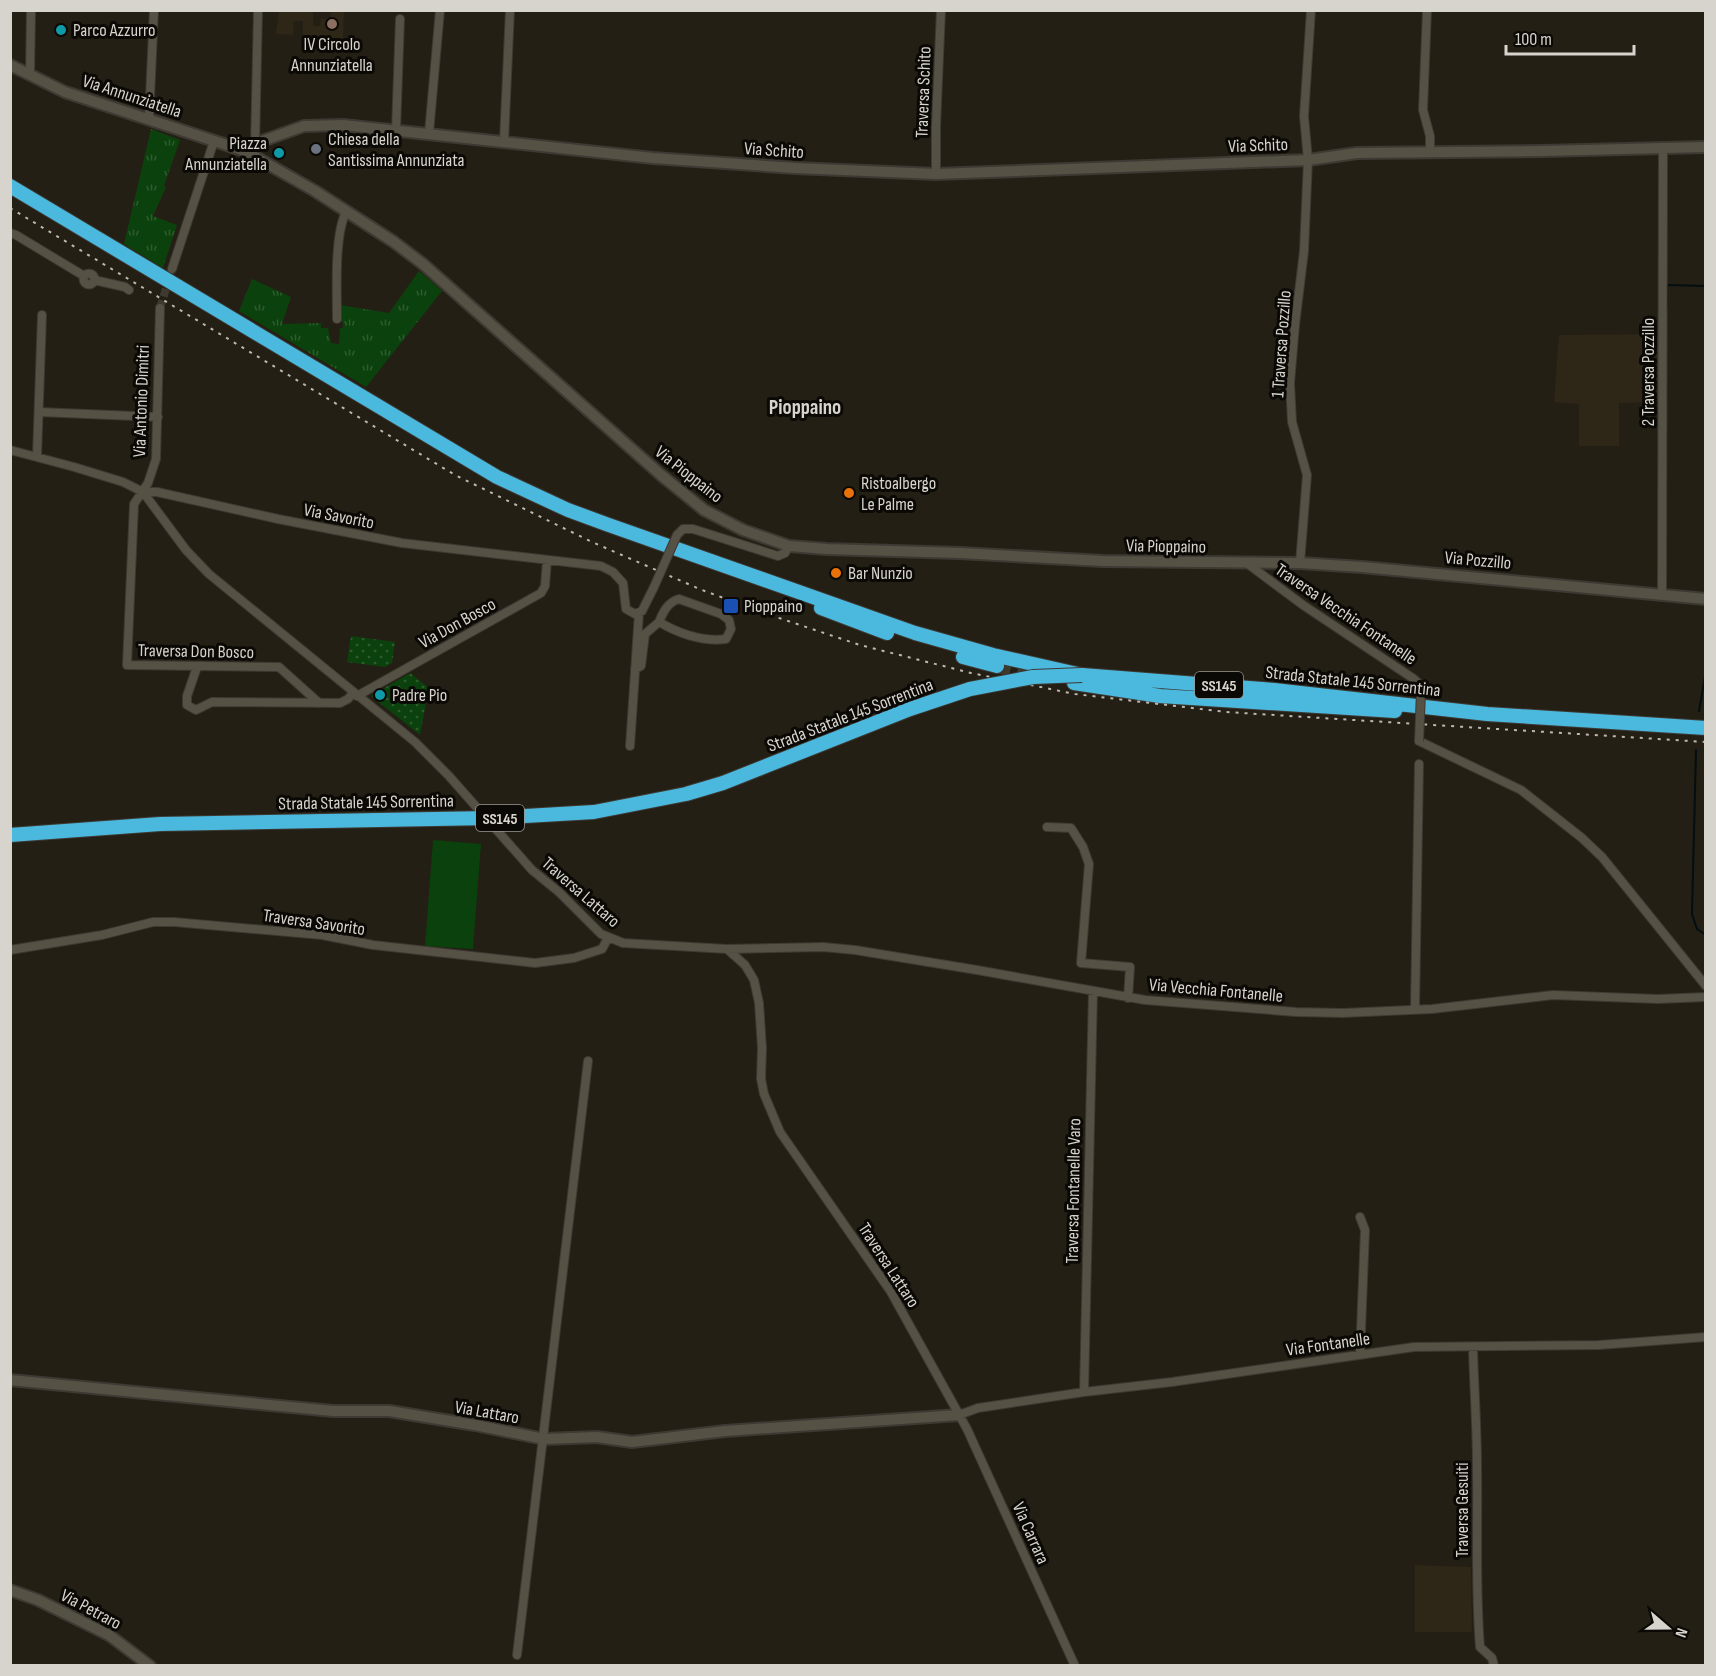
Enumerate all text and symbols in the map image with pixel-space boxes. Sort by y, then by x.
marker: IV Circolo Annunziatella [325,17,339,31]
scale bar [1506,18,1634,56]
place label: Parco Azzurro [73,20,155,41]
marker: Parco Azzurro [54,23,68,37]
text: 100 m [1515,29,1552,50]
place label: IV Circolo Annunziatella [290,34,373,76]
street label: Traversa Schito [911,46,936,138]
street label: Via Annunziatella [80,71,184,122]
place label: Chiesa della Santissima Annunziata [328,129,465,171]
place label: Piazza Annunziatella [184,133,267,175]
street label: Via Schito [1228,134,1288,157]
street label: Via Schito [743,138,805,163]
marker: Chiesa della Santissima Annunziata [309,142,323,156]
marker: Piazza Annunziatella [272,146,286,160]
street label: 1 Traversa Pozzillo [1267,290,1296,398]
street label: 2 Traversa Pozzillo [1638,318,1659,426]
street label: Via Antonio Dimitri [129,344,154,458]
district label: Pioppaino [769,395,841,420]
street label: Via Pioppaino [651,441,727,507]
place label: Ristoalbergo Le Palme [861,473,936,515]
marker: Ristoalbergo Le Palme [842,486,856,500]
street label: Via Savorito [302,499,376,534]
street label: Via Pioppaino [1126,535,1206,558]
street label: Via Pozzillo [1444,547,1512,574]
street label: Traversa Vecchia Fontanelle [1271,559,1420,669]
place label: Bar Nunzio [848,563,913,584]
marker: Bar Nunzio [829,566,843,580]
street label: Via Don Bosco [415,594,499,653]
place label: Pioppaino [744,596,803,617]
marker: Pioppaino [722,597,740,615]
street label: Traversa Don Bosco [138,640,254,663]
street label: Strada Statale 145 Sorrentina [1264,662,1442,701]
road number: SS145 [1195,672,1243,698]
street label: Strada Statale 145 Sorrentina [764,674,936,757]
place label: Padre Pio [392,685,447,706]
marker: Padre Pio [373,688,387,702]
street label: Strada Statale 145 Sorrentina [278,790,454,815]
road number: SS145 [476,805,524,831]
street label: Traversa Lattaro [537,853,624,932]
street label: Traversa Savorito [262,905,366,940]
street label: Via Vecchia Fontanelle [1148,974,1284,1007]
street label: Traversa Fontanelle Varo [1062,1118,1085,1264]
street label: Traversa Lattaro [853,1219,924,1311]
street label: Via Fontanelle [1285,1328,1371,1361]
street label: Via Lattaro [453,1397,521,1428]
street label: Traversa Gesuiti [1452,1462,1473,1558]
street label: Via Carrara [1008,1499,1053,1567]
street label: Via Petraro [57,1585,125,1634]
north arrow [1638,1598,1698,1658]
text: N [1670,1625,1691,1640]

